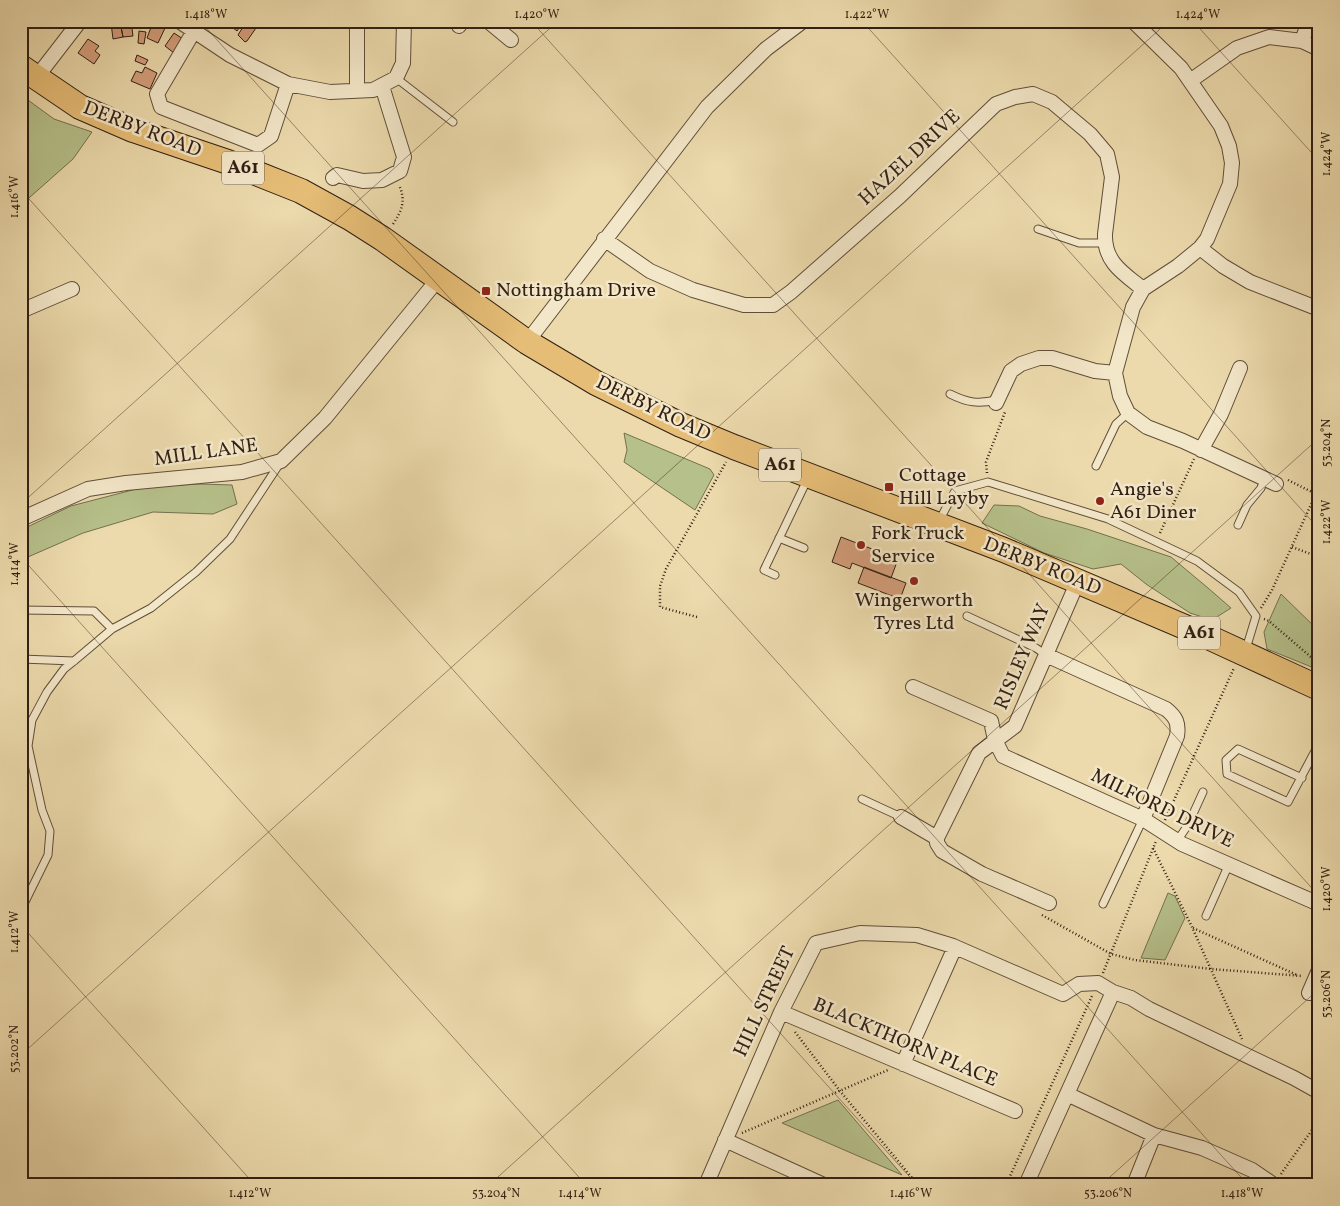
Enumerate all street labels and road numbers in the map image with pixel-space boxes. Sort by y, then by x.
street label: DERBY ROAD [79,95,205,165]
street label: HAZEL DRIVE [853,103,967,213]
road number: A61 [222,152,264,184]
street label: DERBY ROAD [591,369,715,449]
street label: MILL LANE [152,432,260,474]
road number: A61 [759,448,801,482]
street label: DERBY ROAD [979,531,1105,603]
street label: RISLEY WAY [988,599,1058,715]
road number: A61 [1178,616,1220,650]
street label: MILFORD DRIVE [1086,762,1238,856]
street label: HILL STREET [727,942,803,1062]
street label: BLACKTHORN PLACE [808,991,1002,1095]

